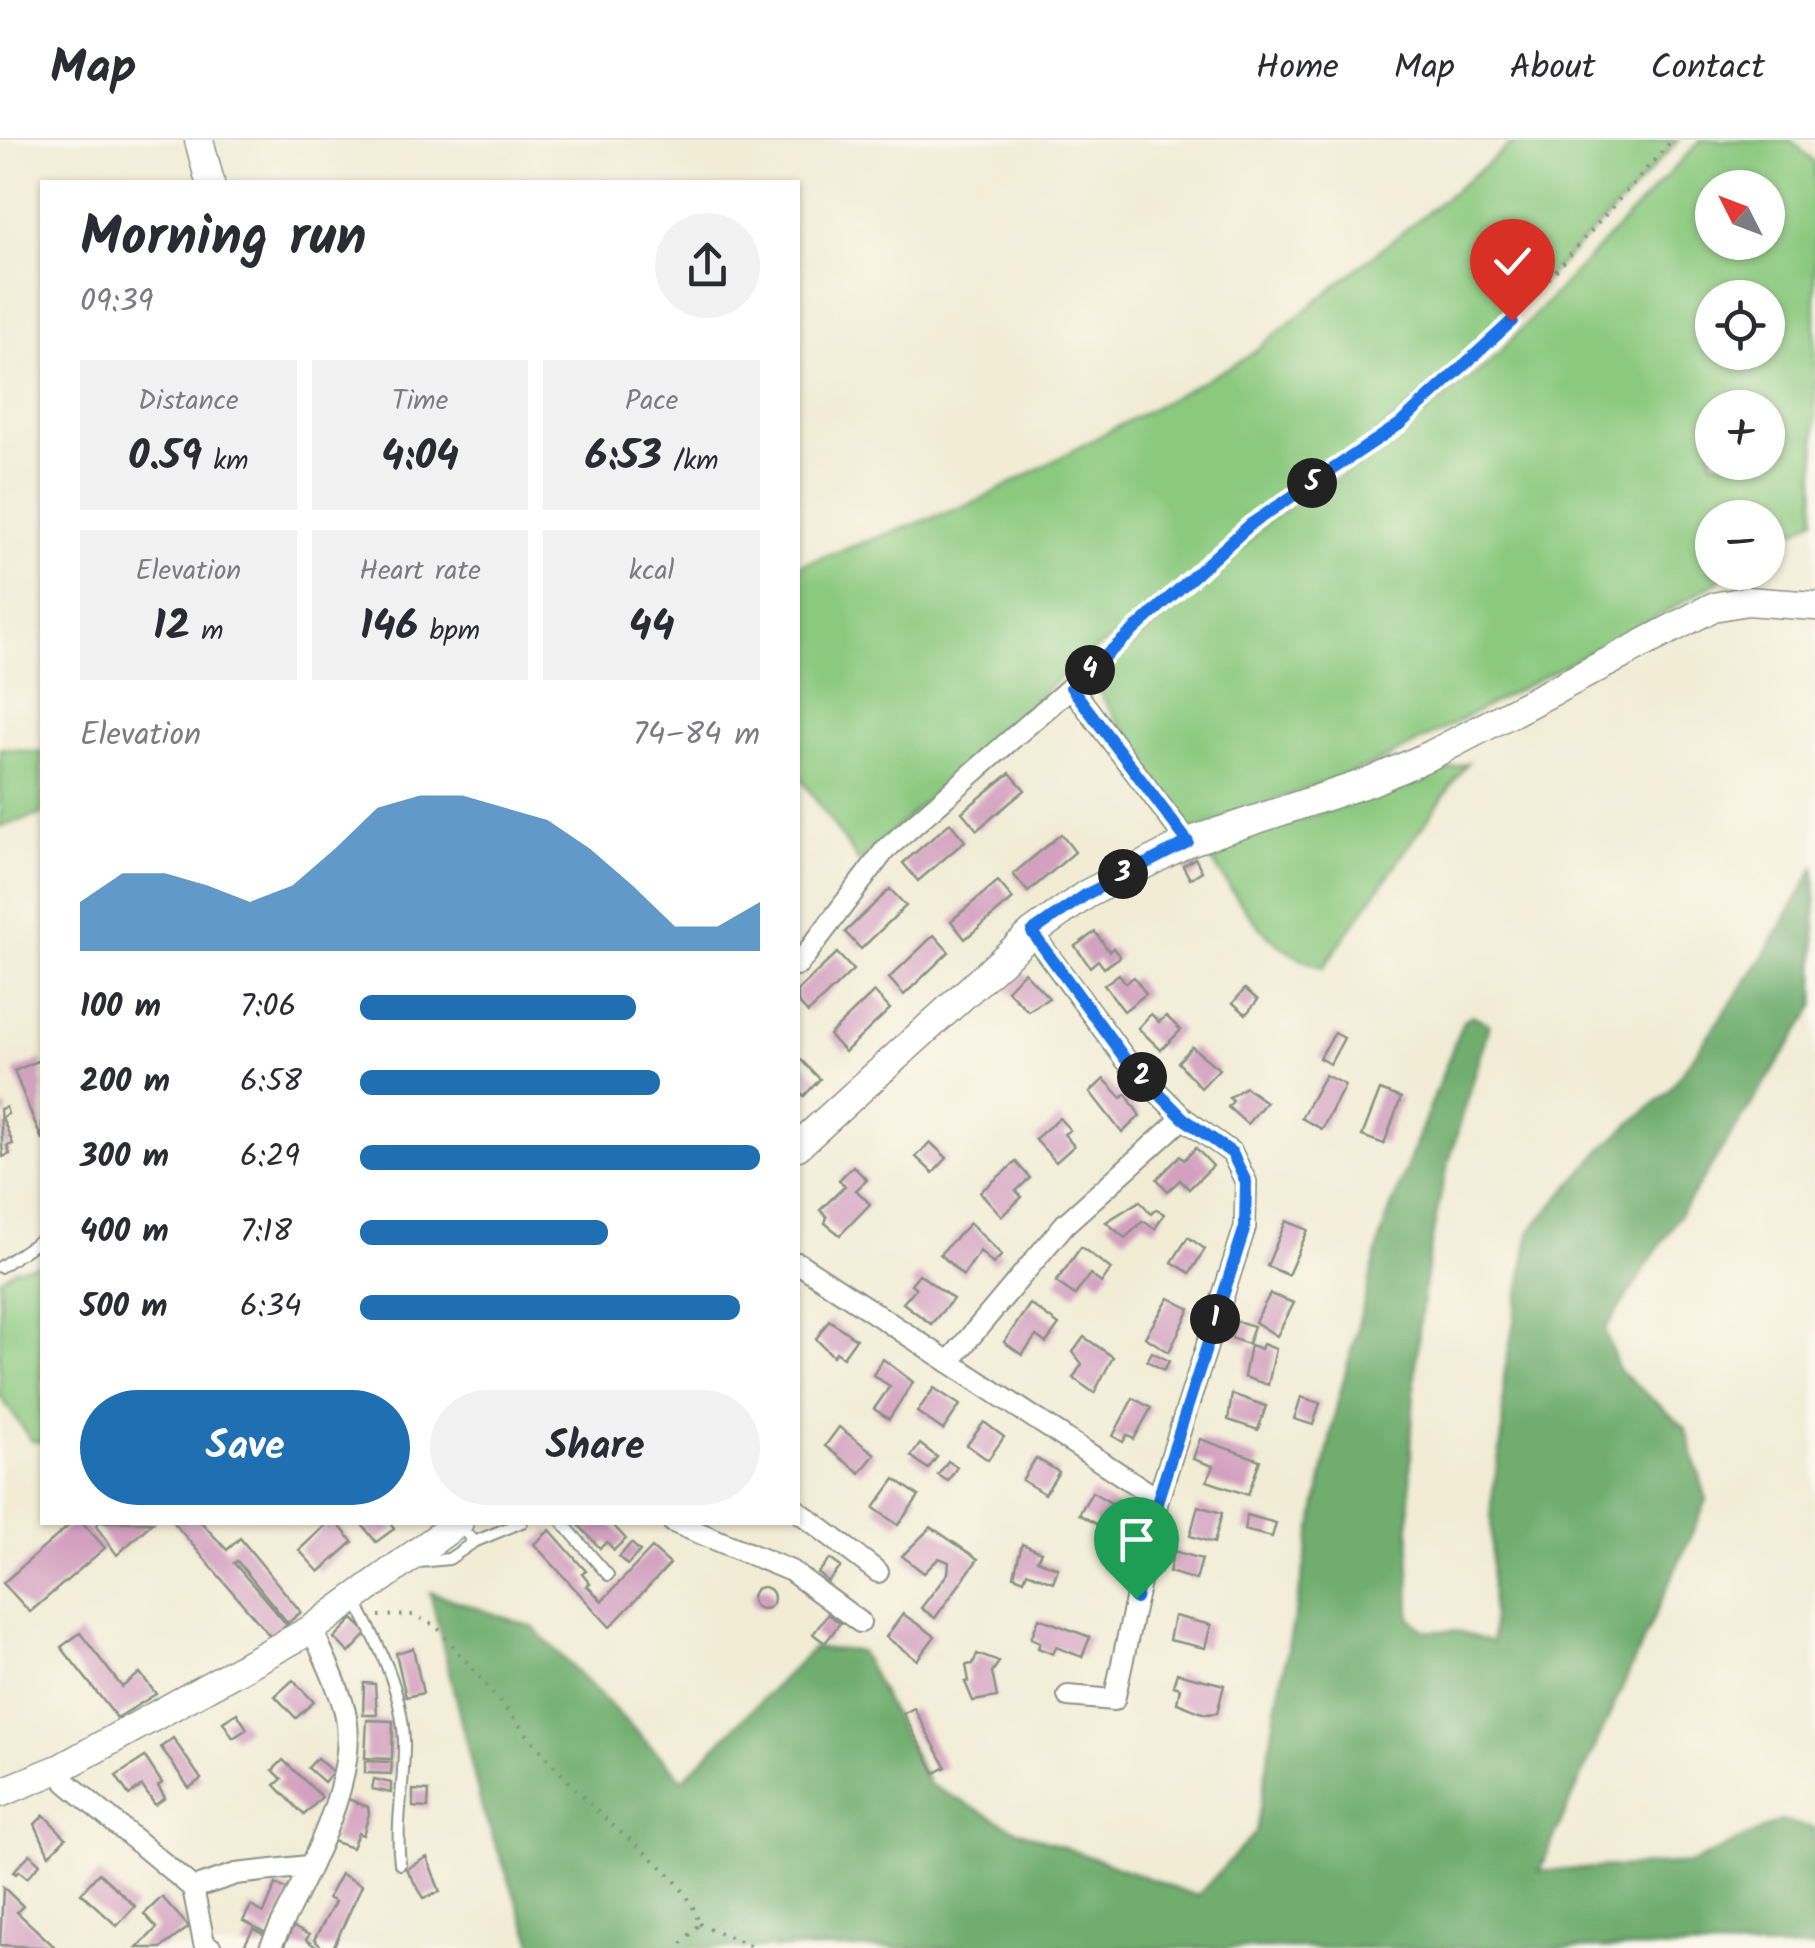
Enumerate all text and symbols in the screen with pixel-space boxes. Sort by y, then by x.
text: Map [50,31,137,107]
text: Home [1256,41,1339,97]
text: Map [1394,41,1455,97]
text: About [1510,41,1595,97]
text: Contact [1650,41,1765,97]
north arrow [1695,170,1785,260]
map controls [1695,170,1785,590]
text: Morning run [80,196,367,283]
button: share [655,213,760,318]
pin [1470,219,1555,322]
icon: check [1485,234,1540,289]
text: 09:39 [80,277,153,328]
button: locate [1695,280,1785,370]
text: Distance [138,379,239,424]
text: Time [392,379,448,424]
text: Pace [625,379,678,424]
button: + [1695,390,1785,480]
text: 0.59 [128,424,202,491]
text: 4:04 [381,424,459,491]
text: 6:53 [585,424,662,491]
text: km [202,439,249,484]
text: /km [662,439,719,484]
pin: 5 [1287,458,1337,508]
text: 5 [1305,460,1319,505]
button: − [1695,500,1785,590]
text: Elevation [135,549,241,594]
text: Heart rate [359,549,481,594]
text: kcal [629,549,674,594]
text: 12 [153,594,190,661]
text: 146 [360,594,418,661]
text: 44 [629,594,675,661]
text: m [190,609,224,654]
text: bpm [418,609,480,654]
pin: 4 [1065,645,1115,695]
text: 4 [1082,647,1098,692]
text: Elevation [80,710,201,761]
text: 74–84 m [633,710,760,761]
pin: 3 [1098,849,1148,899]
text: 3 [1115,851,1131,896]
text: 100 m [80,982,161,1033]
text: 7:06 [240,982,296,1033]
pin: 2 [1117,1052,1167,1102]
text: 2 [1134,1054,1150,1099]
text: 200 m [80,1057,170,1108]
text: 6:58 [240,1057,302,1108]
text: 300 m [80,1132,169,1183]
text: 6:29 [240,1132,300,1183]
text: 400 m [80,1207,169,1258]
text: 7:18 [240,1207,292,1258]
text: 500 m [80,1282,168,1333]
text: 6:34 [240,1282,302,1333]
pin: 1 [1190,1294,1240,1344]
text: 1 [1211,1296,1219,1341]
button: Save [80,1390,410,1505]
button: Share [430,1390,760,1505]
pin [1094,1497,1179,1600]
icon: arrive [1109,1512,1164,1567]

